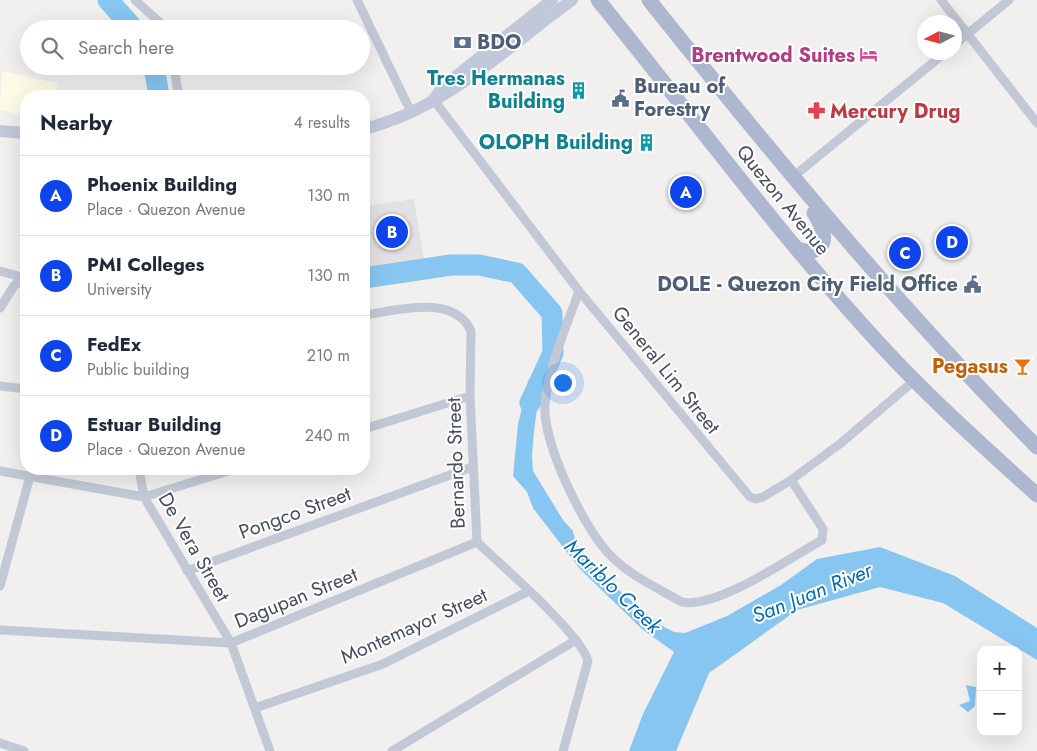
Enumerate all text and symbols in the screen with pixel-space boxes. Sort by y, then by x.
north arrow [917,15,962,60]
search box [20,20,370,75]
place label: BDO [477,28,521,57]
bank icon: BDO [453,32,473,52]
icon: search [38,34,66,62]
text: Search here [78,34,174,61]
place label: Brentwood Suites [691,41,855,70]
hotel icon: Brentwood Suites [859,45,879,65]
place label: Tres Hermanas Building [427,64,565,116]
place label: Bureau of Forestry [634,72,726,124]
building icon: Tres Hermanas Building [569,80,589,100]
public building icon: Bureau of Forestry [610,88,630,108]
place label: Mercury Drug [830,97,960,126]
pharmacy icon: Mercury Drug [806,101,826,121]
text: Nearby [40,108,112,138]
text: 4 results [294,111,350,134]
place label: OLOPH Building [479,128,633,157]
building icon: OLOPH Building [637,132,657,152]
street label: Quezon Avenue [729,138,837,262]
text: Phoenix Building [87,171,237,198]
pin: A [670,173,702,211]
text: A [50,184,62,207]
text: 130 m [307,184,350,207]
text: Place · Quezon Avenue [87,198,245,221]
pin: B [376,213,408,251]
pin: D [936,223,968,261]
pin: C [889,234,921,272]
text: PMI Colleges [87,251,204,278]
text: B [51,264,61,287]
text: 130 m [307,264,350,287]
place label: DOLE - Quezon City Field Office [657,270,958,299]
public building icon: DOLE - Quezon City Field Office [962,274,982,294]
text: University [87,278,152,301]
street label: General Lim Street [605,300,727,440]
text: FedEx [87,331,141,358]
text: C [50,344,62,367]
text: 210 m [307,344,350,367]
place label: Pegasus [932,352,1008,381]
bar icon: Pegasus [1012,356,1032,376]
text: Public building [87,358,189,381]
your location [550,370,576,396]
street label: Bernardo Street [439,397,473,529]
text: Estuar Building [87,411,221,438]
text: D [50,424,62,447]
text: 240 m [305,424,350,447]
text: Place · Quezon Avenue [87,438,245,461]
street label: Pongco Street [235,479,355,547]
street label: De Vera Street [151,487,237,607]
water label: Mariblo Creek [558,532,669,641]
water label: San Juan River [748,555,877,631]
street label: Dagupan Street [230,560,362,636]
street label: Montemayor Street [336,581,492,671]
map controls [977,646,1022,736]
button: + [977,646,1022,691]
button: − [977,691,1022,736]

